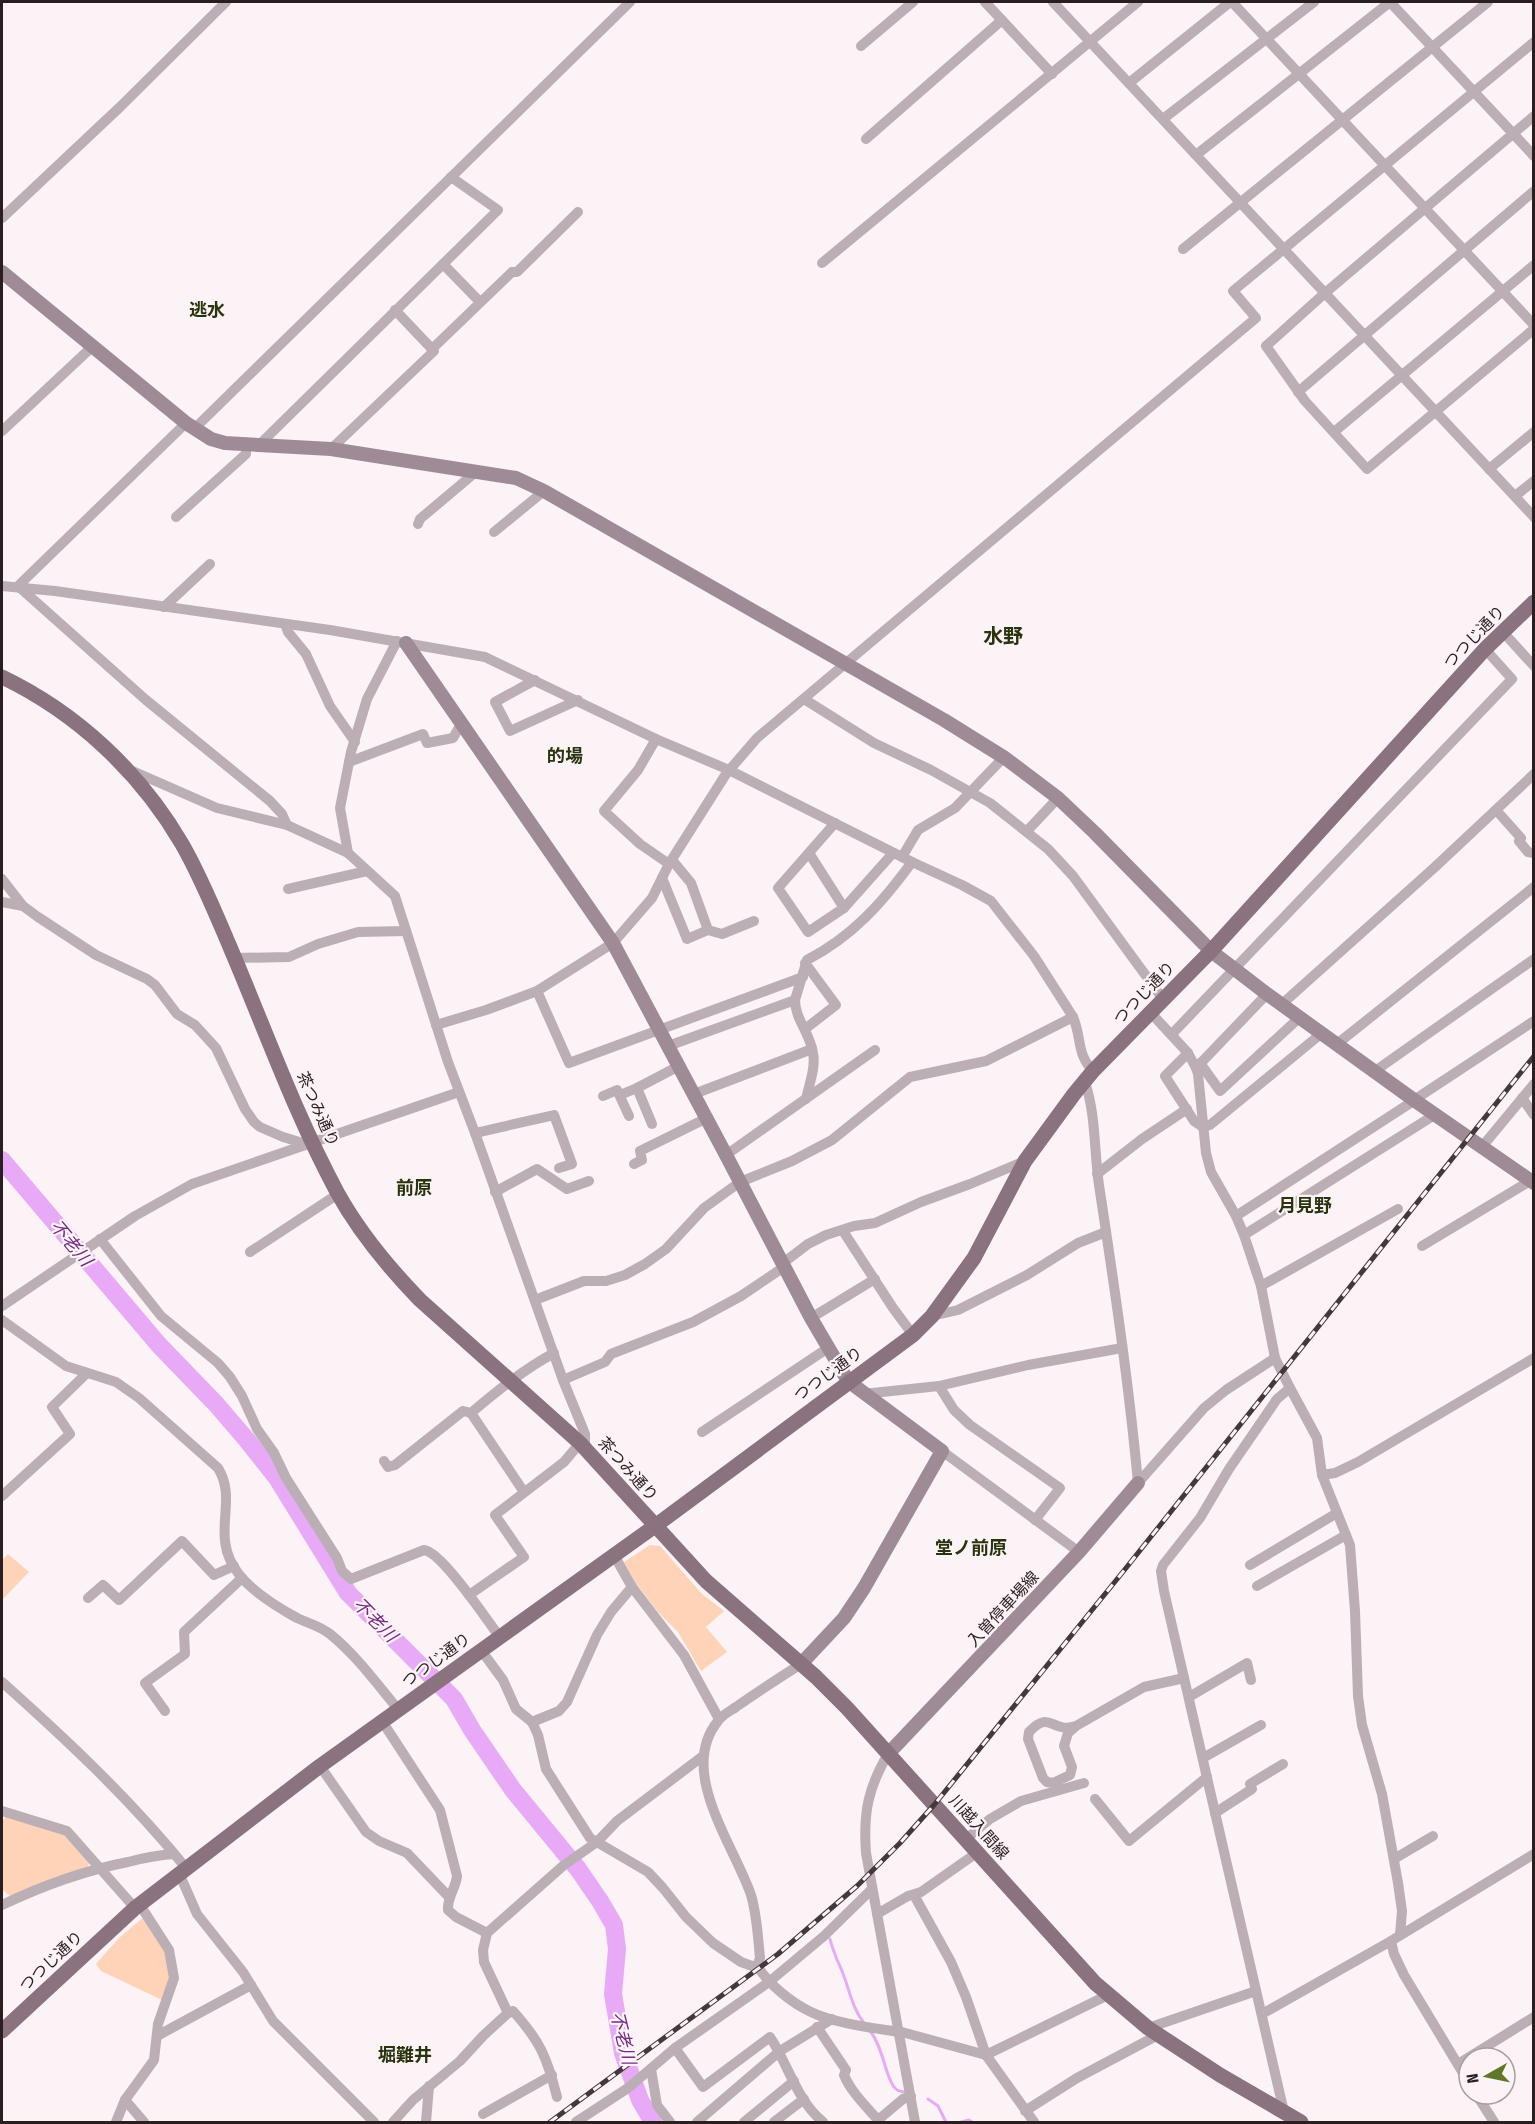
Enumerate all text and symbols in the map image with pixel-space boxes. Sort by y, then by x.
district label: 逃水 [189,299,225,321]
street label: つつじ通り [1439,602,1509,672]
district label: 水野 [983,624,1023,648]
district label: 的場 [547,745,583,767]
street label: つつじ通り [1109,958,1179,1028]
street label: 茶つみ通り [293,1069,343,1149]
district label: 前原 [396,1177,432,1199]
district label: 月見野 [1278,1195,1332,1217]
water label: 不老川 [45,1215,98,1272]
street label: つつじ通り [790,1343,866,1405]
street label: 茶つみ通り [594,1433,662,1505]
district label: 堂ノ前原 [935,1537,1007,1559]
street label: 入曽停車場線 [963,1567,1043,1651]
water label: 不老川 [348,1593,403,1648]
street label: つつじ通り [398,1629,474,1691]
street label: 川越入間線 [945,1791,1013,1863]
street label: つつじ通り [15,1927,87,1995]
water label: 不老川 [606,2009,641,2069]
district label: 堀難井 [378,2044,432,2066]
north arrow [1457,2046,1517,2106]
text: N [1463,2072,1483,2084]

